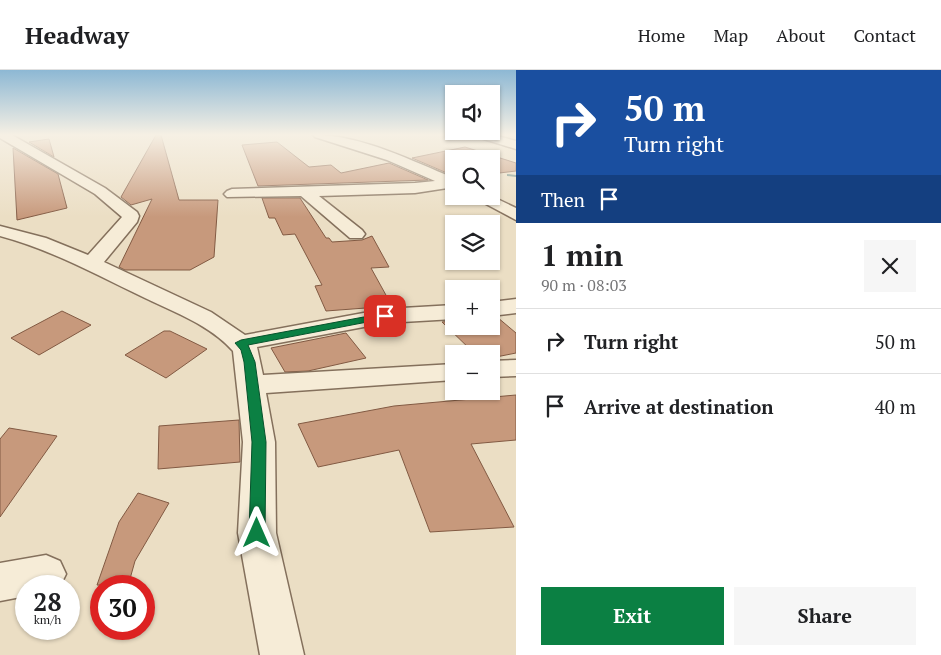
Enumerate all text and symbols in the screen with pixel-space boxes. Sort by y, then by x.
text: Headway [25,19,129,51]
text: Home [638,23,685,47]
text: Map [713,23,748,47]
text: About [776,23,825,47]
text: Contact [853,23,916,47]
map controls [445,85,500,400]
button: sound [445,85,500,140]
text: 50 m [624,85,705,131]
icon: right [541,90,606,155]
text: Turn right [624,129,724,158]
button: search [445,150,500,205]
icon: arrive [595,185,623,213]
text: Then [541,187,585,212]
button: layers [445,215,500,270]
text: 1 min [541,235,623,275]
button: close [864,240,916,292]
text: 90 m · 08:03 [541,274,627,296]
button: + [445,280,500,335]
pin [364,295,406,337]
icon: arrive [371,302,399,330]
icon: right [541,327,569,355]
text: Turn right [584,329,678,354]
text: 50 m [875,329,916,354]
button: − [445,345,500,400]
icon: arrive [541,392,569,420]
text: Arrive at destination [584,394,773,419]
text: 40 m [875,394,916,419]
position arrow [230,506,282,558]
speed limit sign: 30 [90,575,155,640]
text: 28 [33,585,62,618]
button: Exit [541,587,724,645]
button: Share [734,587,916,645]
text: km/h [34,612,61,627]

